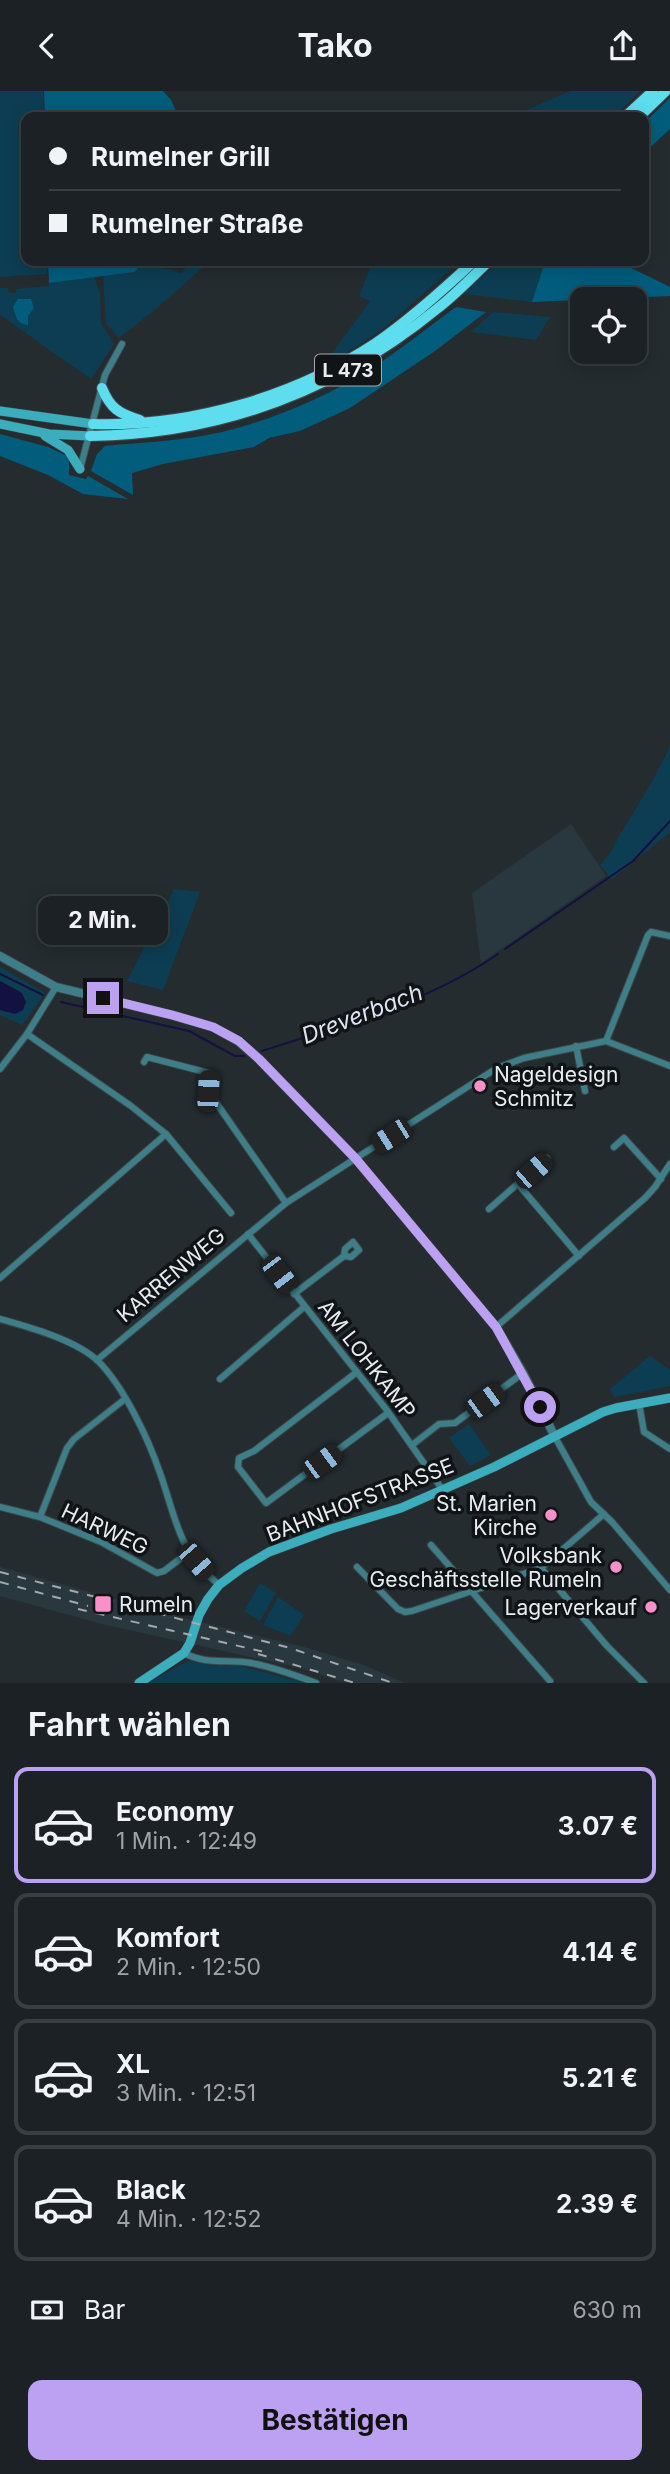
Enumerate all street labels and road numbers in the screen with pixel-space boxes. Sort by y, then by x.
road number: L 473 [315,355,381,385]
street label: KARRENWEG [112,1223,230,1327]
street label: AM LOHKAMP [313,1295,421,1423]
street label: BAHNHOFSTRASSE [263,1453,457,1547]
street label: HARWEG [58,1498,152,1560]

